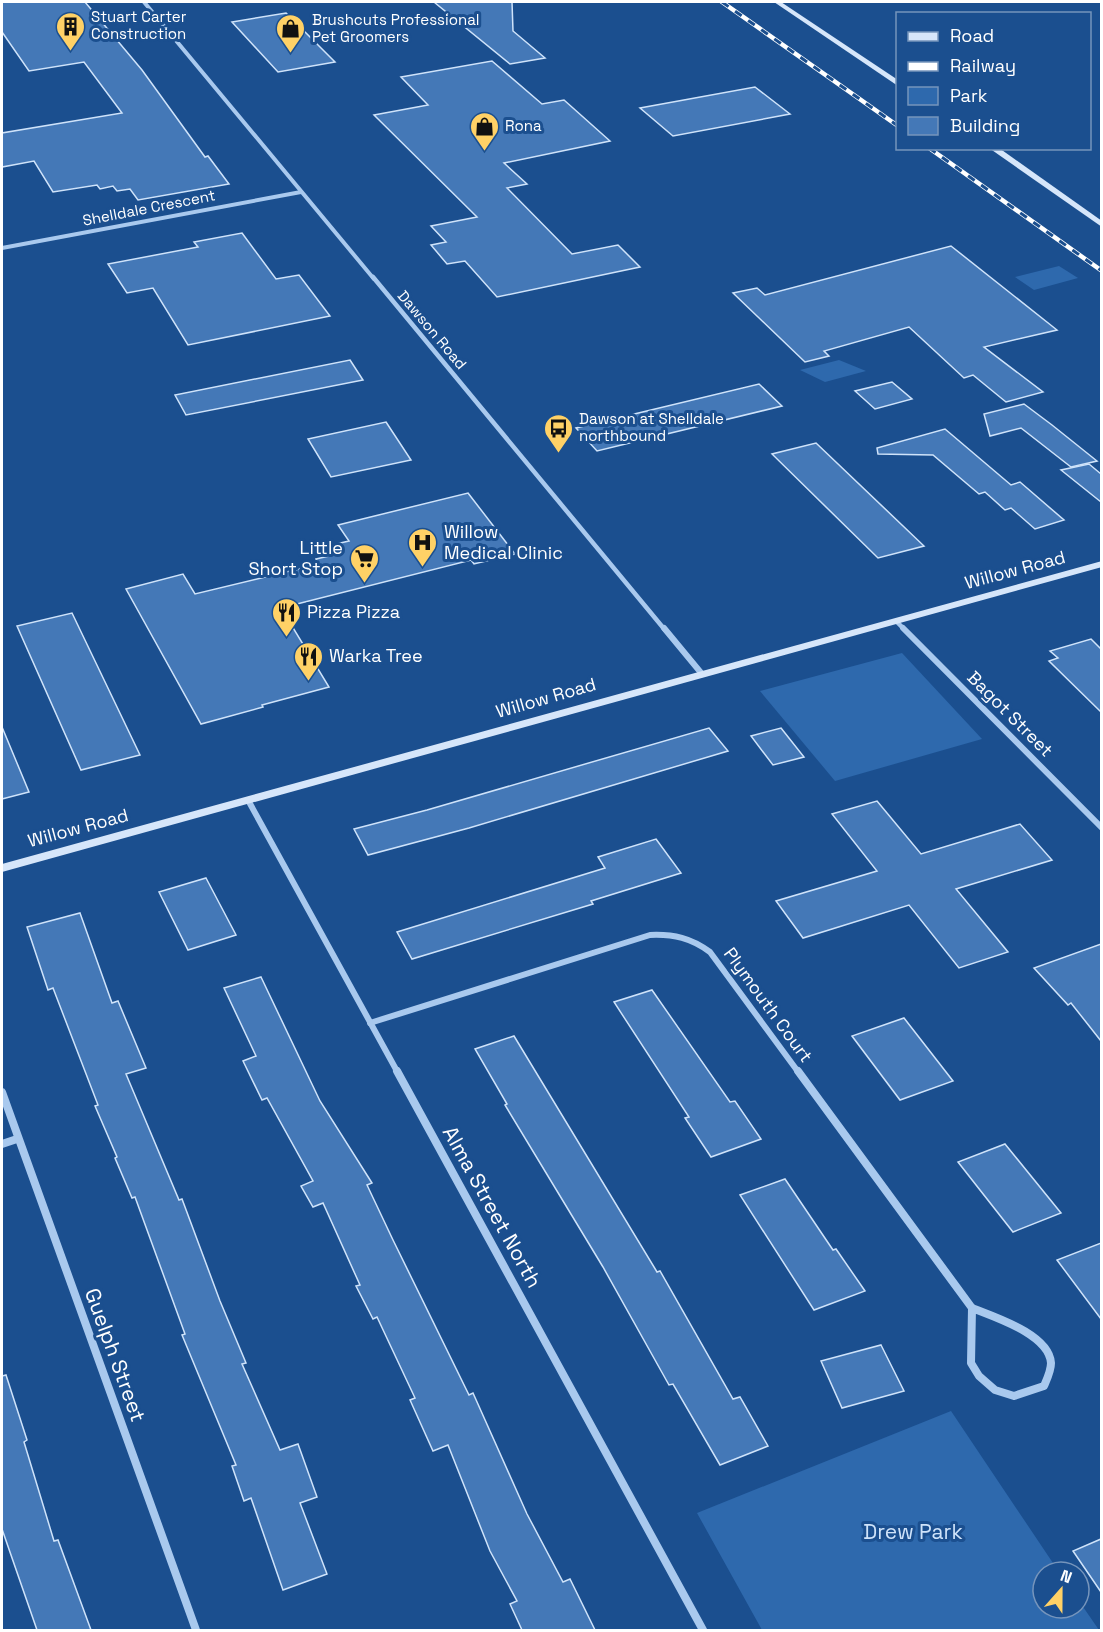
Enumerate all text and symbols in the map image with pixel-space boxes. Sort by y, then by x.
place label: Stuart Carter Construction [91,7,187,43]
building icon: Stuart Carter Construction [54,10,86,52]
place label: Brushcuts Professional Pet Groomers [312,10,479,46]
legend [896,12,1091,150]
shop icon: Brushcuts Professional Pet Groomers [275,13,307,55]
text: Road [950,24,994,47]
text: Railway [950,54,1016,77]
text: Park [950,84,988,107]
shop icon: Rona [468,110,500,152]
text: Building [950,114,1020,137]
place label: Rona [505,116,542,135]
street label: Shelldale Crescent [81,185,217,230]
street label: Dawson Road [394,286,471,373]
place label: Dawson at Shelldale northbound [579,409,724,445]
bus stop icon: Dawson at Shelldale northbound [542,412,574,454]
place label: Willow Medical Clinic [444,520,563,564]
hospital icon: Willow Medical Clinic [407,526,439,568]
place label: Little Short Stop [248,536,343,580]
supermarket icon: Little Short Stop [348,542,380,584]
street label: Willow Road [962,545,1068,594]
restaurant icon: Pizza Pizza [270,596,302,638]
place label: Pizza Pizza [307,600,400,623]
restaurant icon: Warka Tree [292,640,324,682]
place label: Warka Tree [329,644,423,667]
street label: Bagot Street [963,666,1058,761]
street label: Willow Road [493,672,599,723]
street label: Willow Road [25,803,131,852]
street label: Plymouth Court [719,943,818,1067]
street label: Alma Street North [437,1121,548,1292]
street label: Guelph Street [79,1284,152,1425]
park label: Drew Park [863,1518,963,1545]
north arrow [1031,1560,1091,1620]
text: N [1057,1565,1075,1588]

